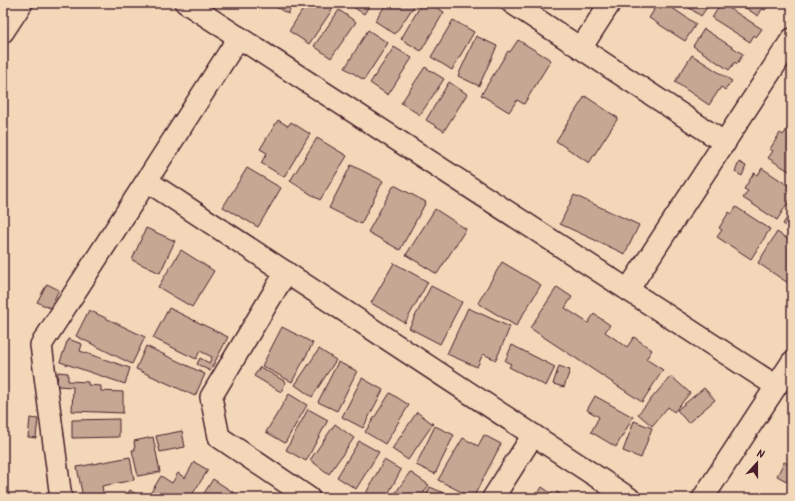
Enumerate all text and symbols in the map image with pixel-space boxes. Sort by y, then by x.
north arrow [737,443,777,483]
text: N [754,445,767,464]

